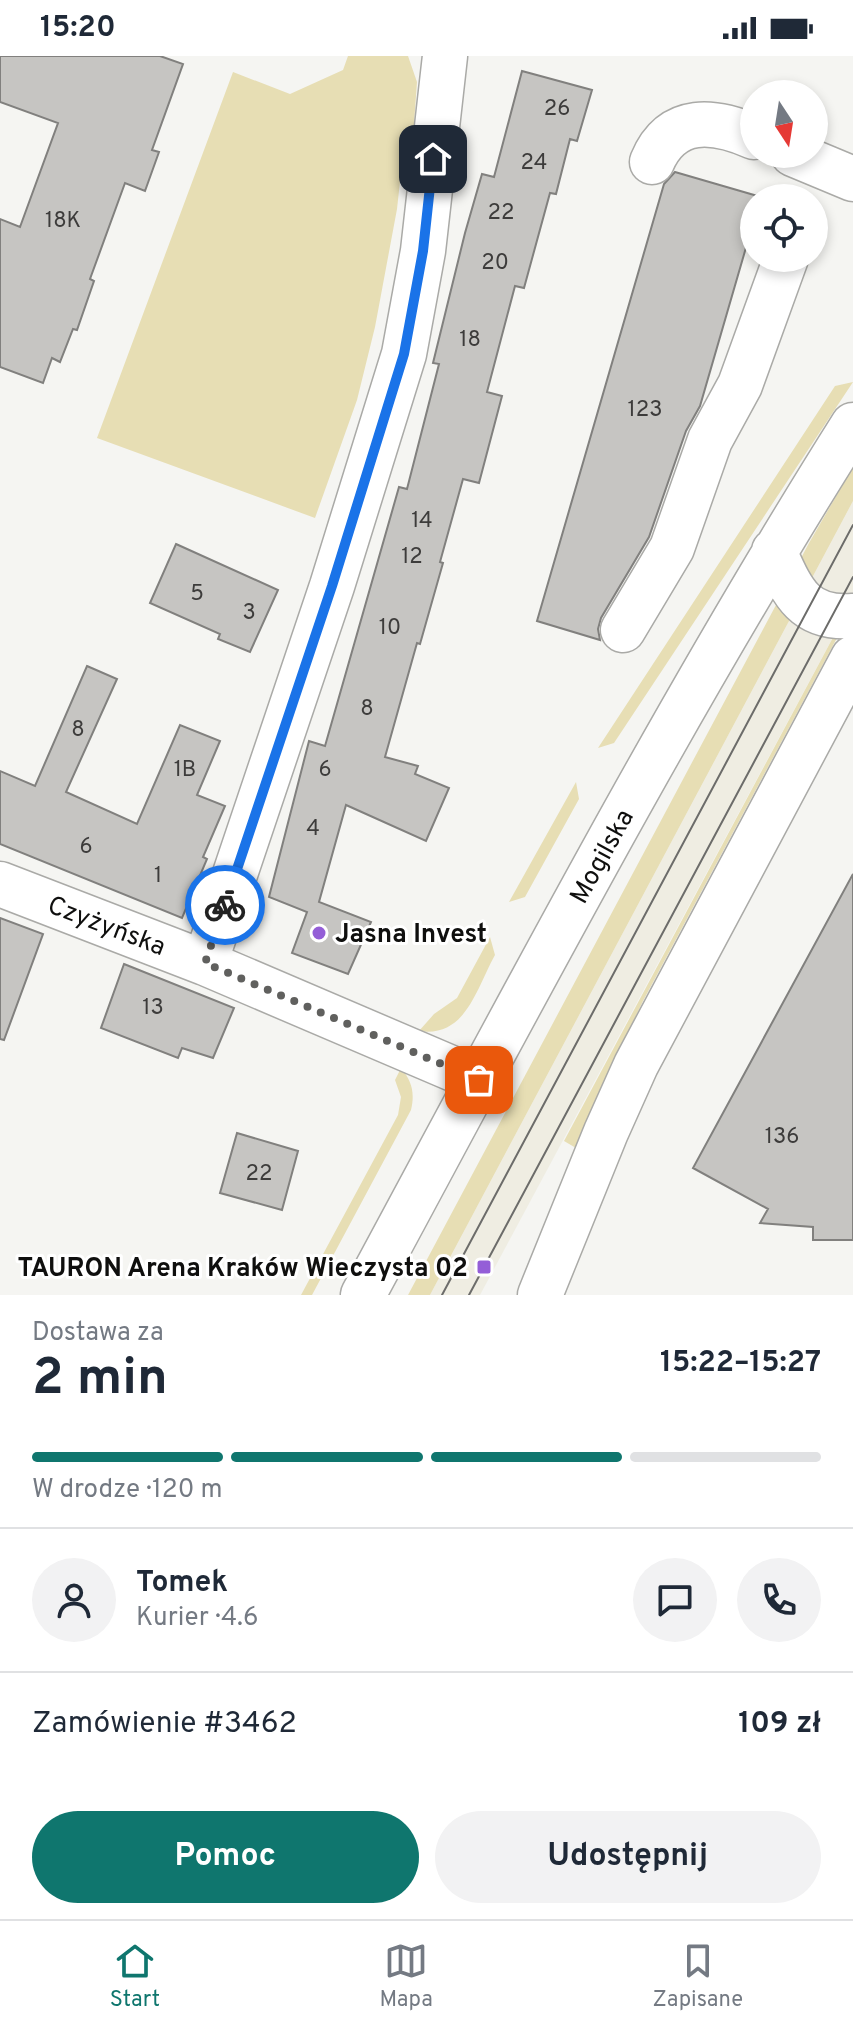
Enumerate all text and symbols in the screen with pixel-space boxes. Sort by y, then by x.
text: 15:20 [40,10,116,47]
north arrow [740,80,828,168]
map controls [740,80,828,272]
house number: 26 [544,96,570,123]
pin [399,125,467,193]
icon: home [411,137,455,181]
house number: 24 [521,150,547,177]
button: locate [740,184,828,272]
house number: 22 [488,200,514,227]
house number: 18K [45,208,81,235]
house number: 20 [481,250,509,277]
house number: 18 [459,327,481,354]
house number: 123 [628,397,662,424]
house number: 14 [411,508,433,535]
house number: 12 [401,544,423,571]
house number: 5 [190,581,204,608]
house number: 3 [242,600,256,627]
house number: 10 [379,615,401,642]
house number: 8 [360,696,374,723]
house number: 8 [71,717,85,744]
house number: 1B [174,757,196,784]
house number: 6 [318,757,332,784]
street label: Mogilska [564,804,643,910]
house number: 4 [306,816,320,843]
house number: 6 [79,834,93,861]
house number: 1 [154,863,162,890]
courier [185,865,265,945]
icon: bike [203,883,247,927]
street label: Czyżyńska [42,890,170,965]
place label: Jasna Invest [335,919,487,952]
marker: Jasna Invest [310,924,328,942]
house number: 13 [142,995,164,1022]
pin [445,1046,513,1114]
icon: bag [457,1058,501,1102]
house number: 136 [765,1124,799,1151]
house number: 22 [246,1161,272,1188]
place label: TAURON Arena Kraków Wieczysta 02 [18,1253,468,1286]
marker: TAURON Arena Kraków Wieczysta 02 [475,1258,493,1276]
text: Dostawa za [32,1317,164,1350]
text: 15:22–15:27 [660,1345,821,1382]
text: 2 min [32,1347,168,1413]
text: W drodze · 120 m [32,1474,223,1507]
button: person [32,1558,116,1642]
button: chat [633,1558,717,1642]
button: phone [737,1558,821,1642]
text: Tomek [136,1565,228,1602]
text: Kurier · 4.6 [136,1602,259,1635]
text: Zamówienie #3462 [32,1706,297,1743]
text: 109 zł [738,1706,821,1743]
button: Pomoc [32,1811,419,1903]
button: Udostępnij [435,1811,821,1903]
tab: Start [110,1939,160,2014]
tab: Mapa [380,1939,433,2014]
tab: Zapisane [652,1939,743,2014]

